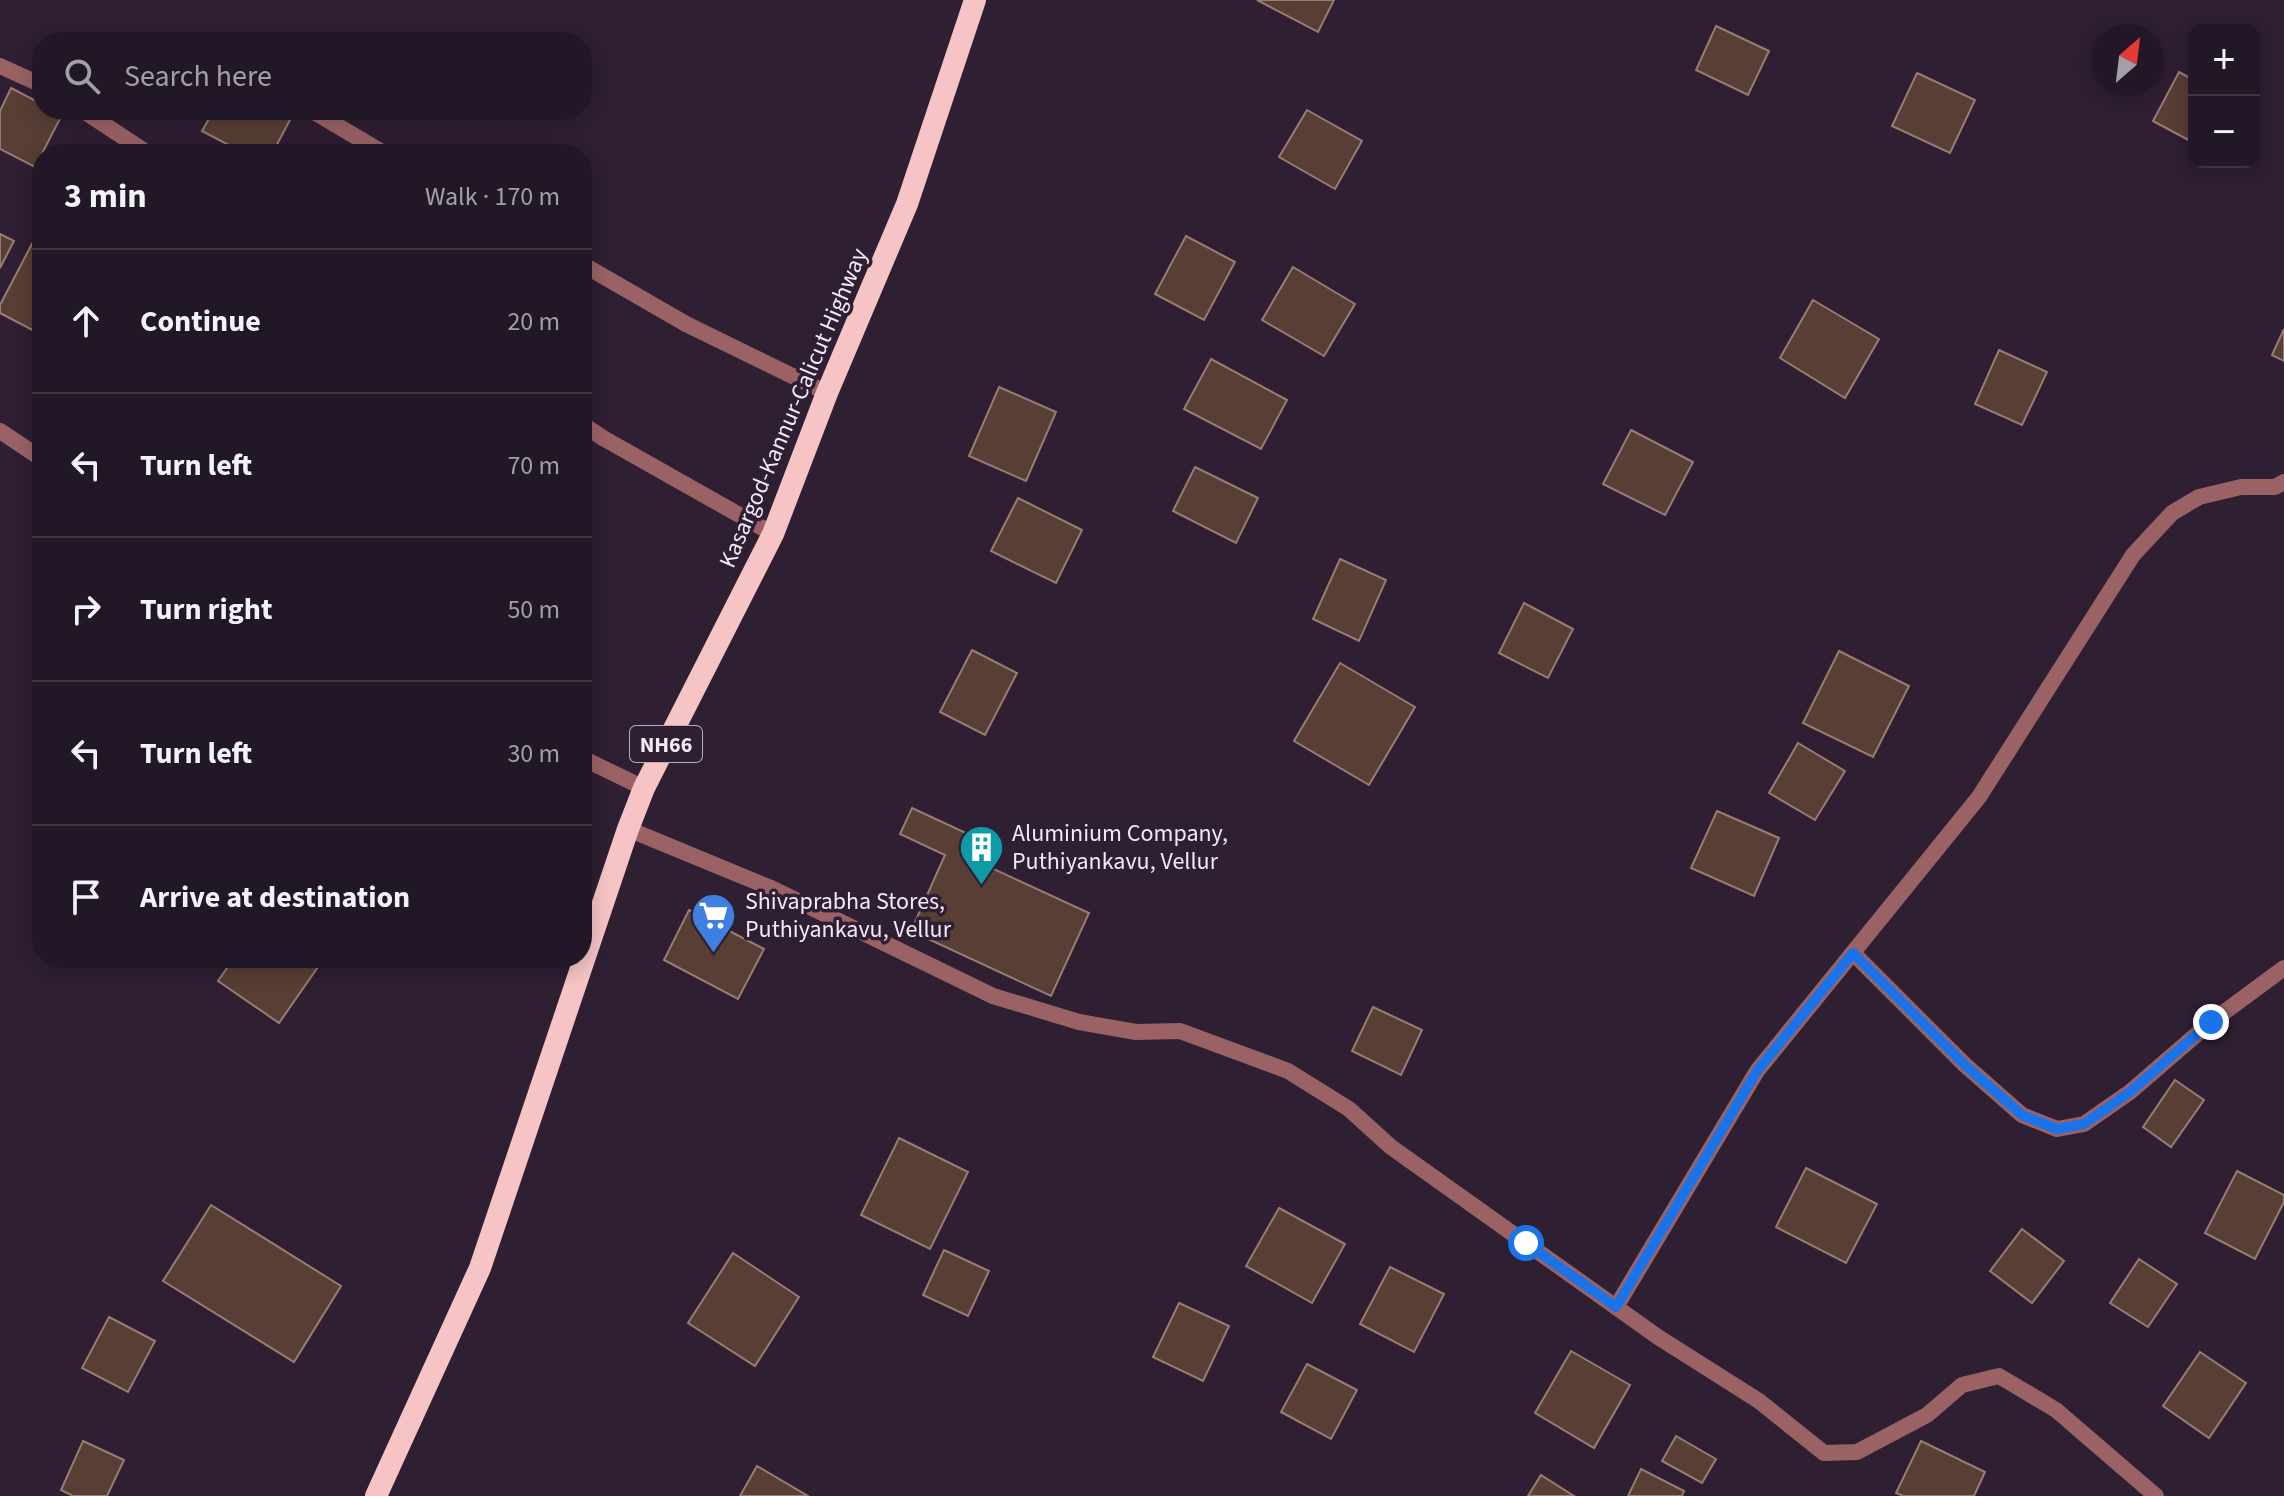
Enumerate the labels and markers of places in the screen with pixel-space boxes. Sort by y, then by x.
place label: Aluminium Company, Puthiyankavu, Vellur [1012,816,1228,879]
building icon: Aluminium Company, Puthiyankavu, Vellur [957,823,1005,886]
place label: Shivaprabha Stores, Puthiyankavu, Vellur [745,884,952,947]
supermarket icon: Shivaprabha Stores, Puthiyankavu, Vellur [690,891,738,954]

